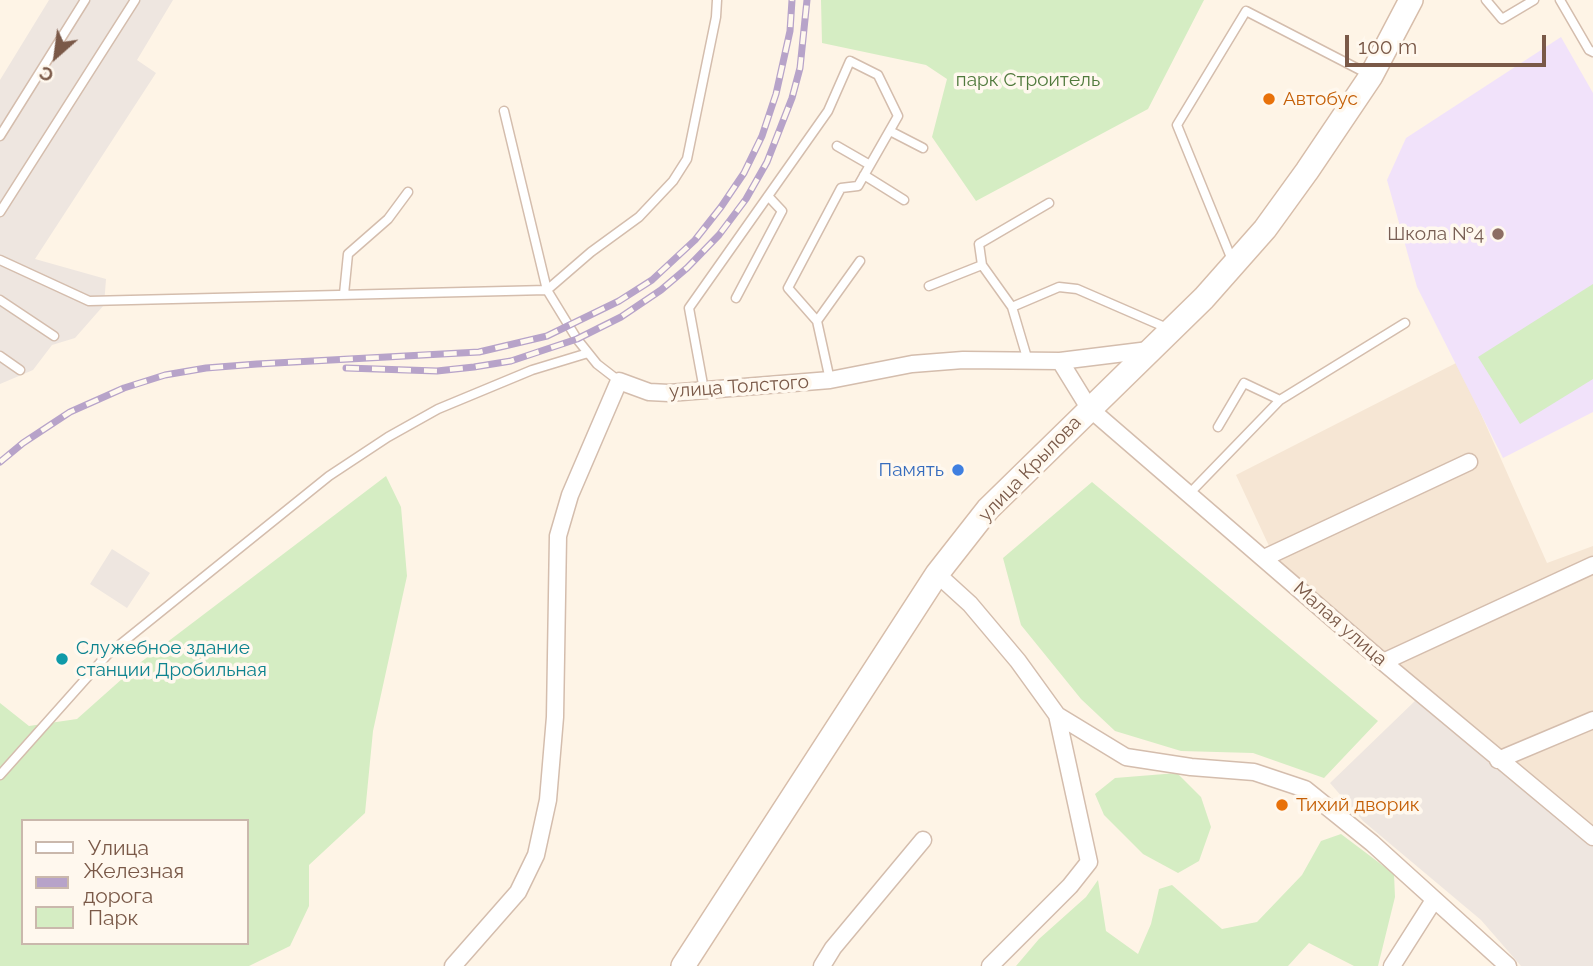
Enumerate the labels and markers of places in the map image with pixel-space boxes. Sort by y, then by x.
place label: Автобус [1283,88,1358,110]
marker: Автобус [1261,91,1277,107]
place label: Школа №4 [1387,223,1484,245]
marker: Школа №4 [1490,226,1506,242]
place label: Память [879,459,944,481]
marker: Память [950,462,966,478]
place label: Служебное здание станции Дробильная [76,637,267,681]
marker: Служебное здание станции Дробильная [54,651,70,667]
place label: Тихий дворик [1296,794,1420,816]
marker: Тихий дворик [1274,797,1290,813]

